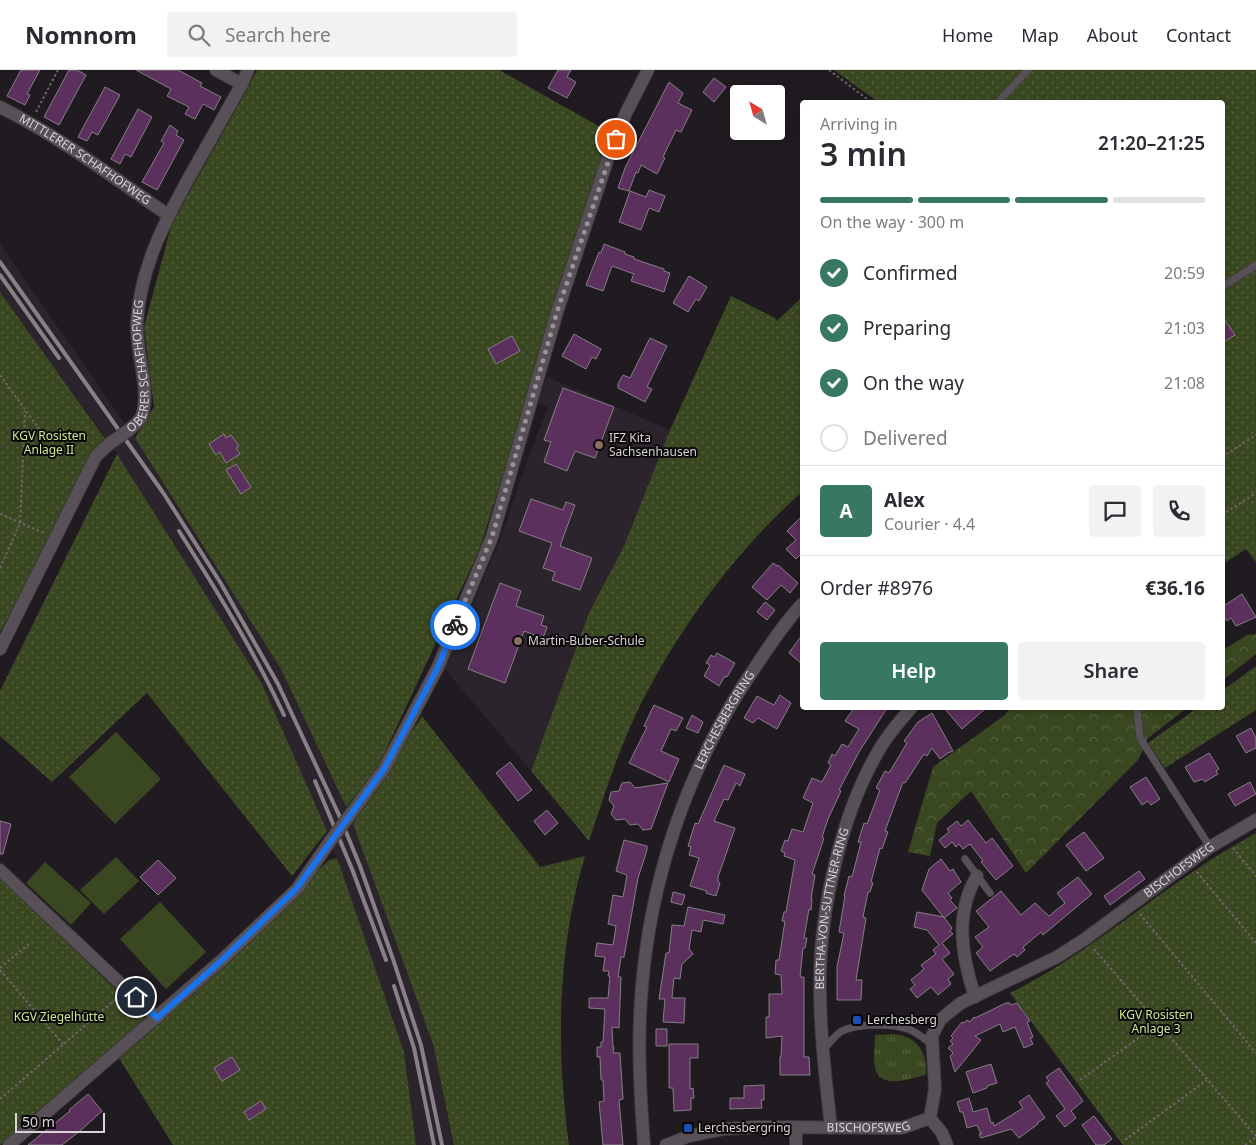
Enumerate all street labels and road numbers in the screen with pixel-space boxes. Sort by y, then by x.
street label: MITTLERER SCHAFHOFWEG [16,110,155,209]
street label: OBERER SCHAFHOFWEG [122,298,153,436]
street label: LERCHESBERGRING [690,667,758,772]
street label: BERTHA-VON-SUTTNER-RING [811,825,853,990]
street label: BISCHOFSWEG [1140,838,1217,901]
street label: BISCHOFSWEG [827,1117,913,1136]

